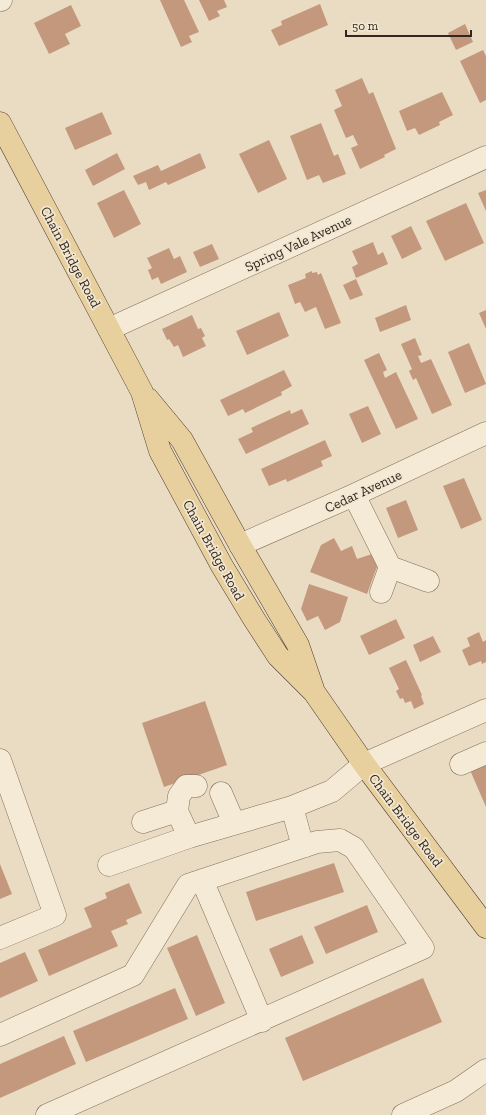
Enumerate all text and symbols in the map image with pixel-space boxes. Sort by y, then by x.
scale bar [346,12,471,38]
text: 50 m [352,19,379,33]
street label: Chain Bridge Road [37,204,105,311]
street label: Spring Vale Avenue [242,211,355,276]
street label: Cedar Avenue [322,466,405,517]
street label: Chain Bridge Road [179,497,248,604]
street label: Chain Bridge Road [365,770,446,870]

